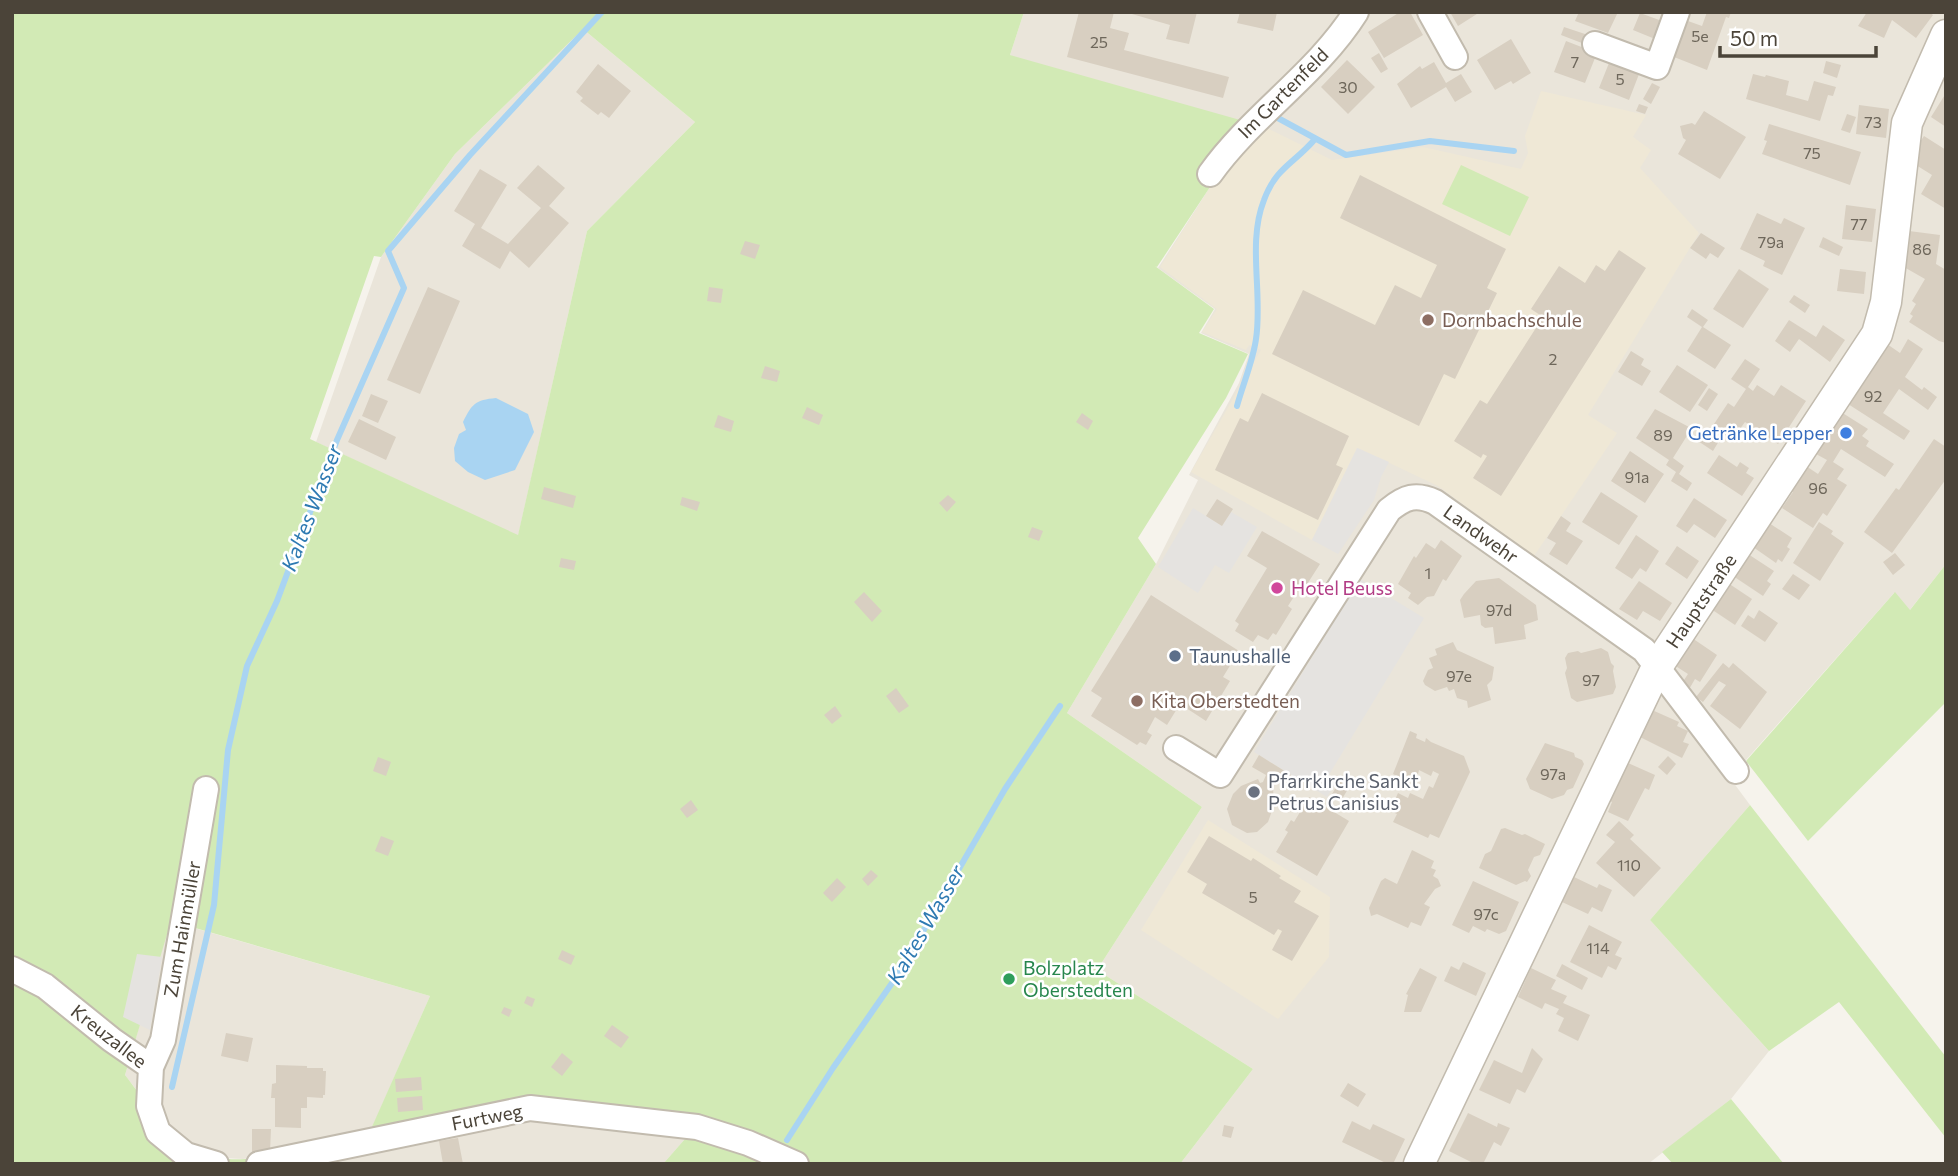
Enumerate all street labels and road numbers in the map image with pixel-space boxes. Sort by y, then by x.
street label: Im Gartenfeld [1233,43,1333,143]
street label: Landwehr [1439,499,1523,568]
street label: Hauptstraße [1661,549,1741,652]
street label: Zum Hainmüller [158,859,205,999]
street label: Kreuzallee [67,999,152,1072]
street label: Furtweg [449,1098,524,1135]

